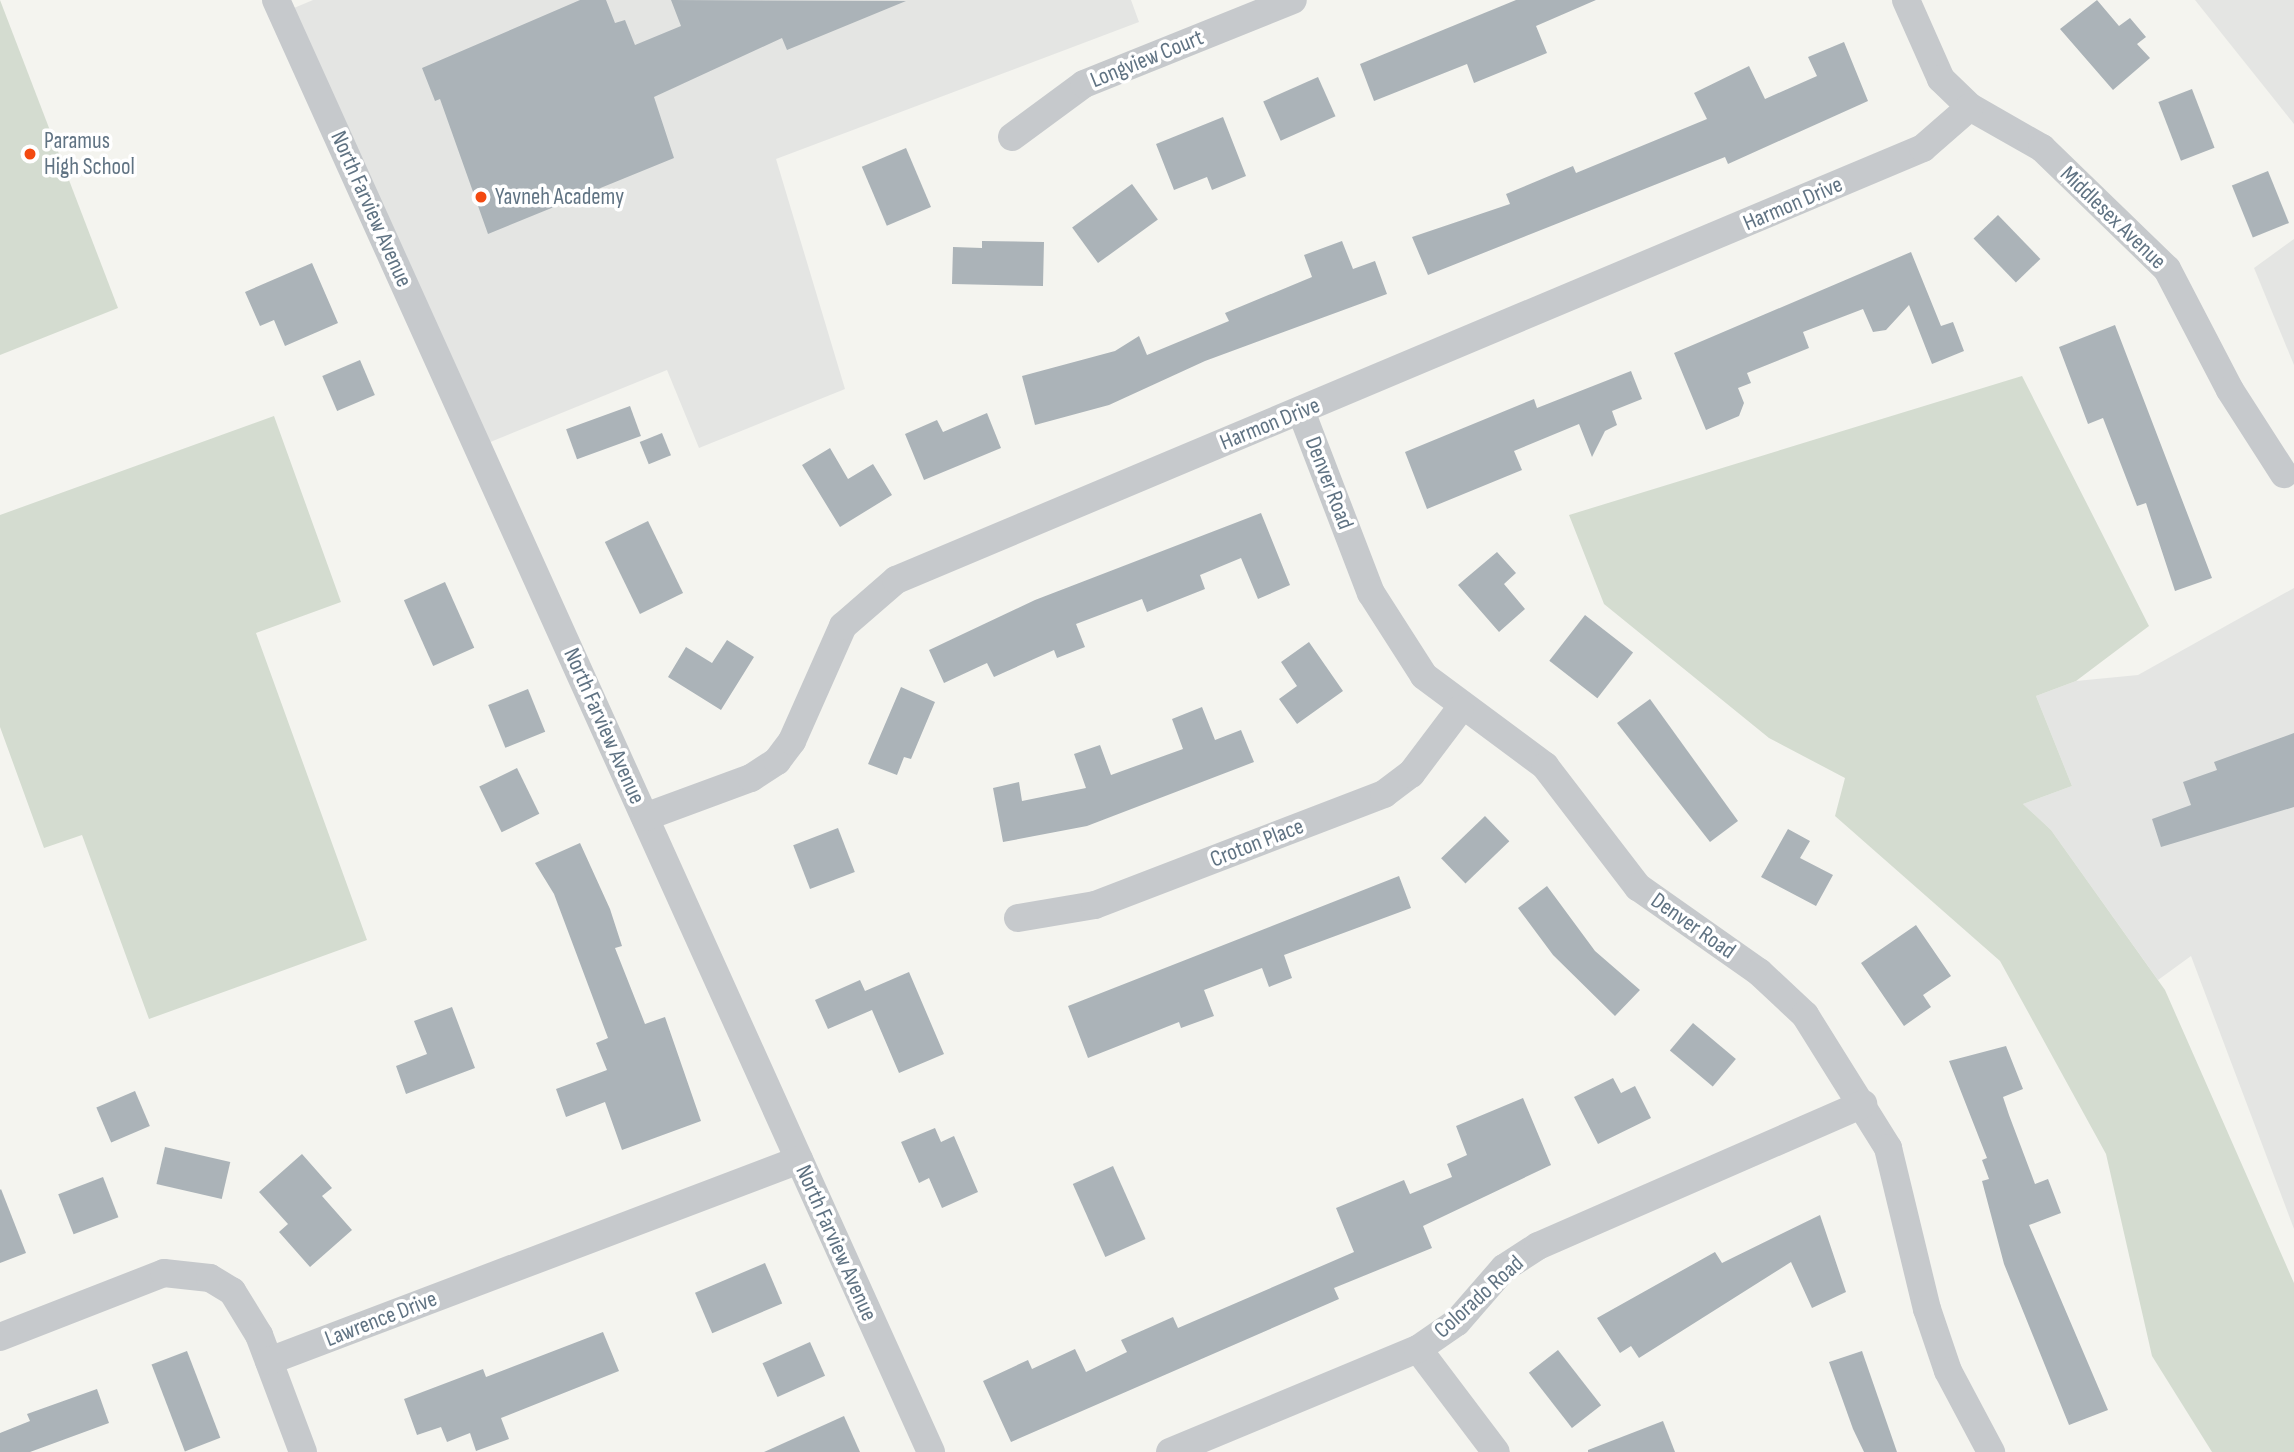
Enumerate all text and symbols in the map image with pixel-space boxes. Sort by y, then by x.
street label: Longview Court [1086,24,1208,94]
place label: Paramus High School [44,127,135,181]
street label: North Farview Avenue [324,127,418,291]
marker: Paramus High School [22,146,38,162]
street label: Middlesex Avenue [2054,161,2172,275]
street label: Harmon Drive [1739,171,1847,237]
place label: Yavneh Academy [495,183,624,211]
marker: Yavneh Academy [473,189,489,205]
street label: Harmon Drive [1216,392,1324,456]
street label: Denver Road [1299,433,1359,533]
street label: North Farview Avenue [557,644,651,808]
street label: Croton Place [1206,813,1308,873]
street label: Denver Road [1645,887,1741,965]
street label: North Farview Avenue [789,1161,883,1325]
street label: Colorado Road [1429,1250,1529,1344]
street label: Lawrence Drive [321,1285,441,1353]

